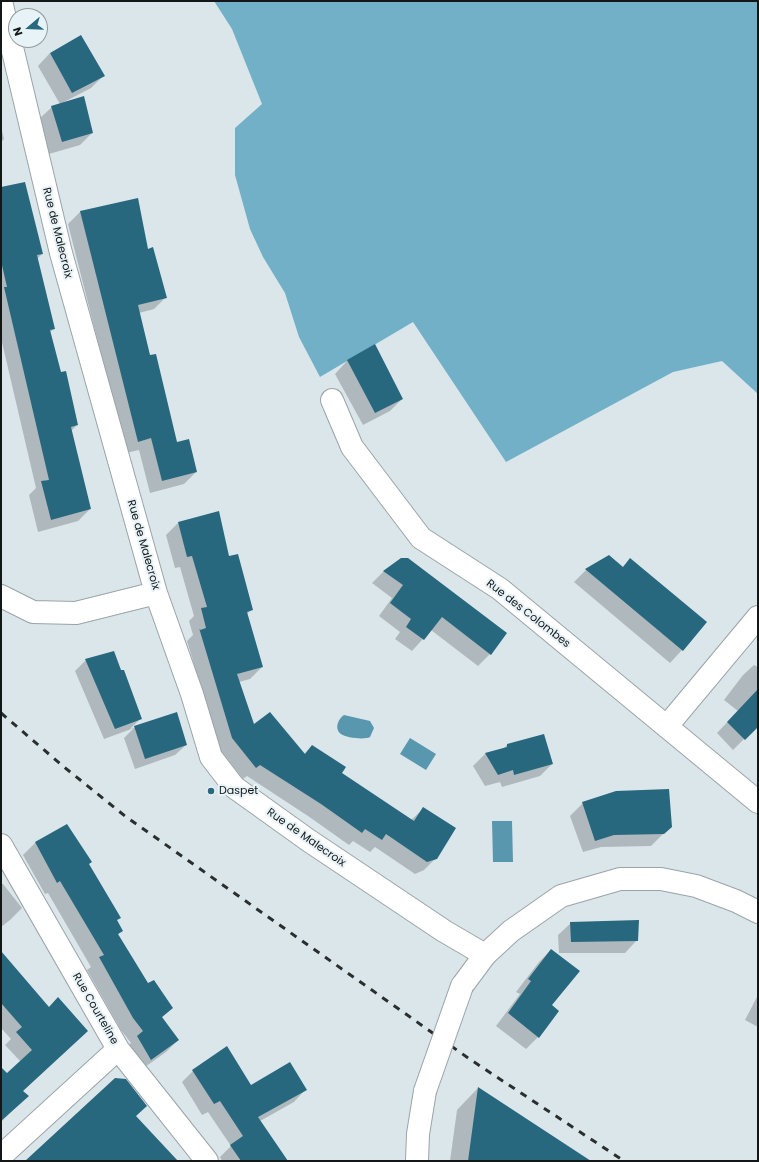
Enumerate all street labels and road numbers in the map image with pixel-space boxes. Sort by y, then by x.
street label: Rue de Malecroix [39,186,75,280]
street label: Rue de Malecroix [124,499,162,591]
street label: Rue des Colombes [483,577,573,651]
street label: Rue de Malecroix [264,806,348,870]
street label: Rue Courteline [69,971,121,1047]

